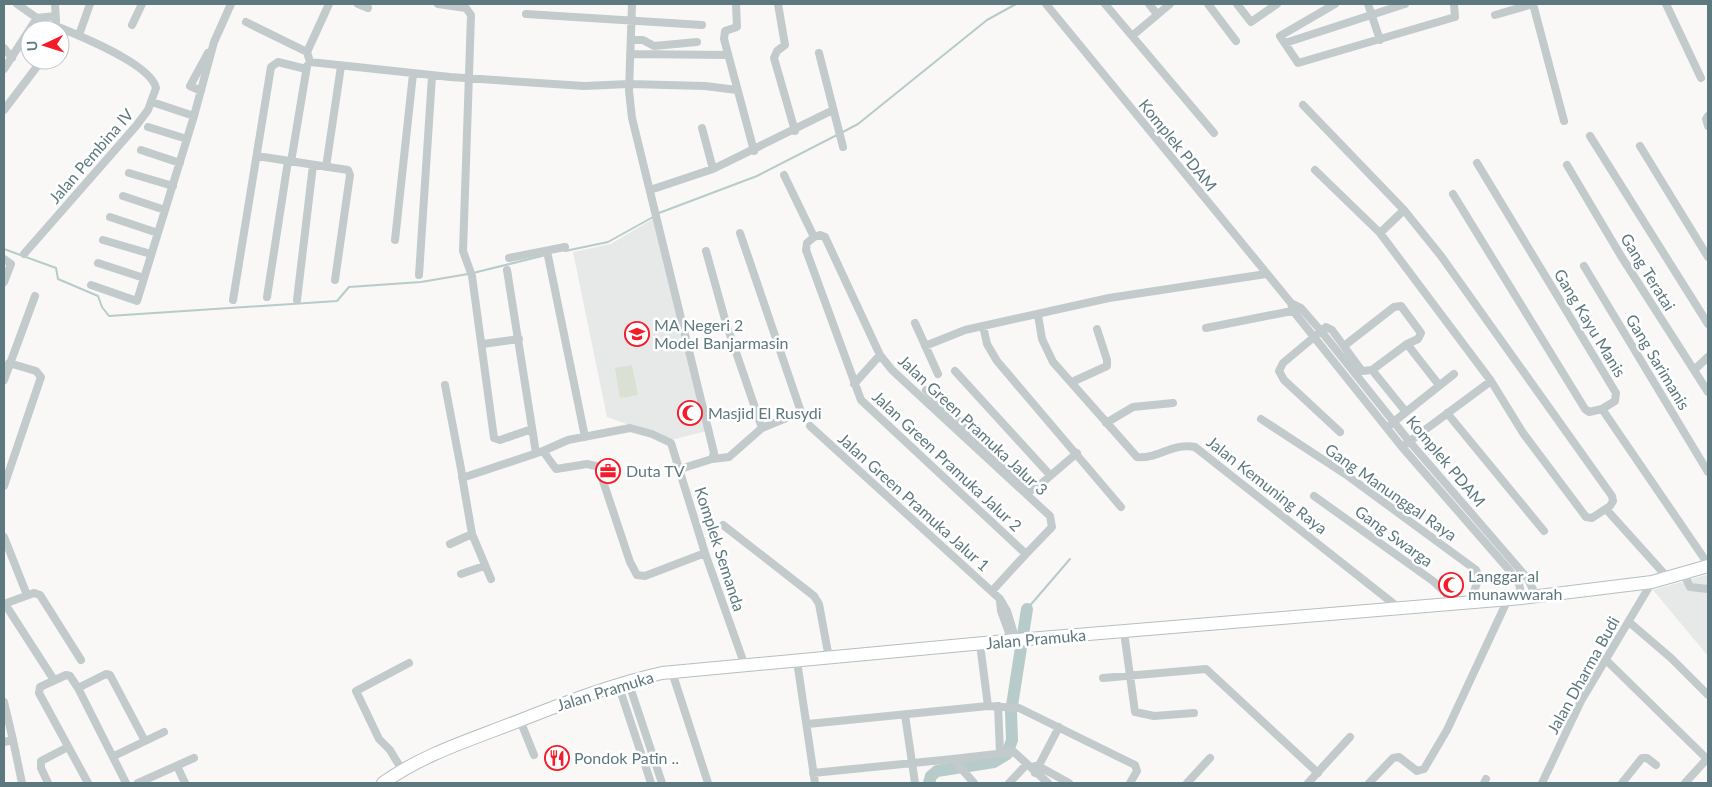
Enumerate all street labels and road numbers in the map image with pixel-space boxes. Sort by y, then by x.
street label: Komplek PDAM [1136,95,1221,194]
street label: Jalan Pembina IV [44,104,137,207]
street label: Gang Teratai [1617,230,1680,314]
street label: Gang Kayu Manis [1551,265,1630,380]
street label: Gang Sarimanis [1622,311,1694,413]
street label: Jalan Green Pramuka Jalur 3 [895,351,1052,499]
street label: Jalan Green Pramuka Jalur 2 [869,387,1026,535]
street label: Komplek PDAM [1403,411,1490,510]
street label: Jalan Green Pramuka Jalur 1 [835,429,994,575]
street label: Jalan Kemuning Raya [1203,432,1331,537]
street label: Gang Manunggal Raya [1322,439,1461,544]
street label: Komplek Semanda [691,484,750,613]
street label: Gang Swarga [1352,501,1437,570]
street label: Jalan Dharma Budi [1543,613,1623,737]
street label: Jalan Pramuka [985,625,1087,652]
street label: Jalan Pramuka [554,667,656,714]

